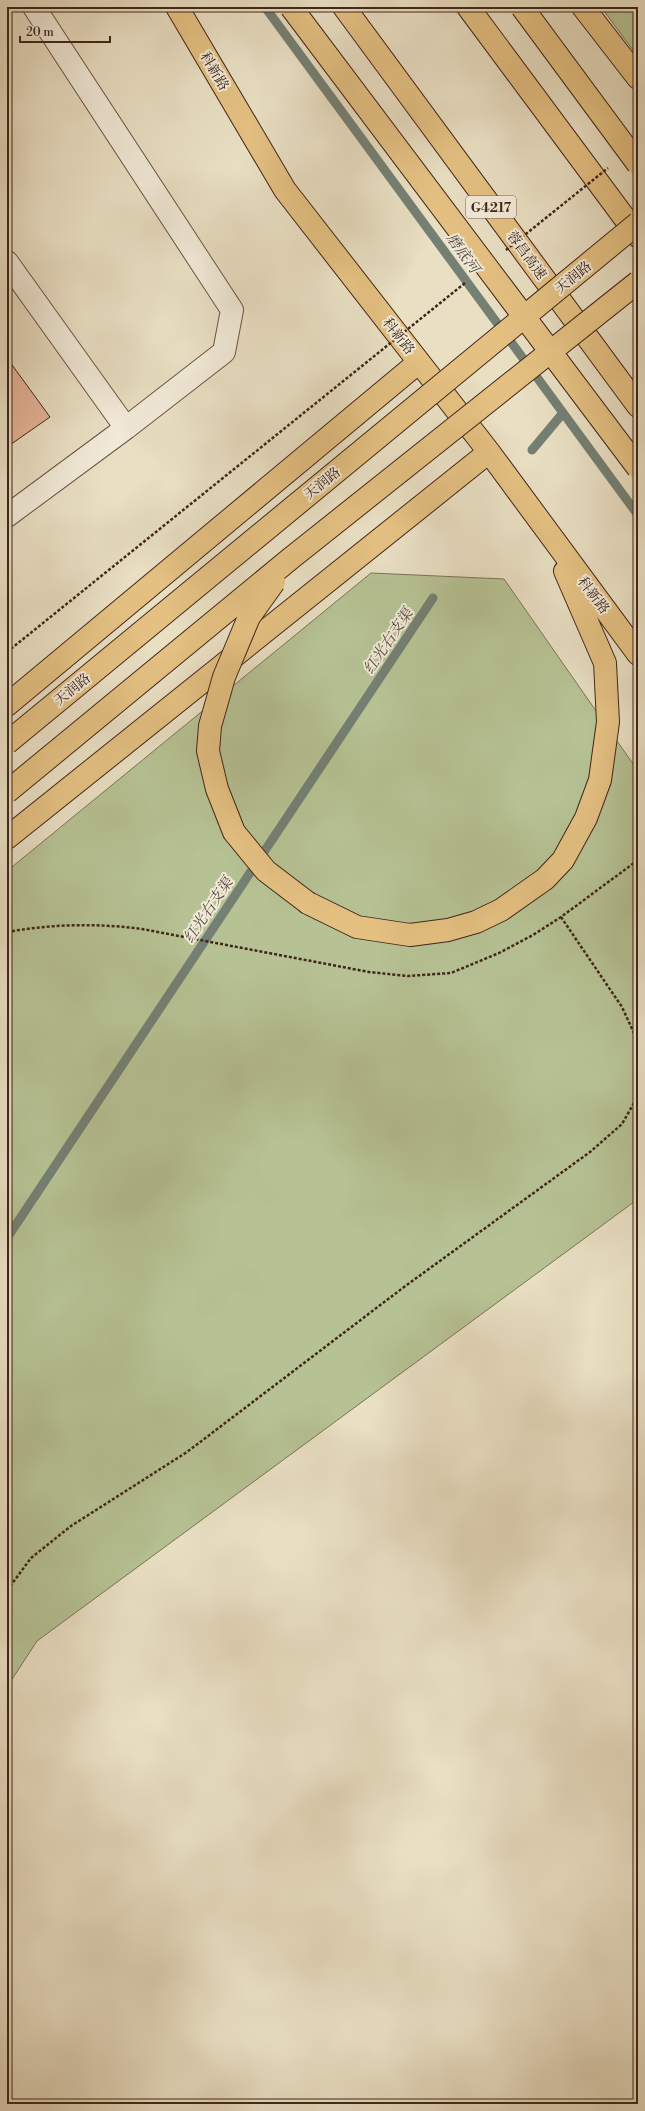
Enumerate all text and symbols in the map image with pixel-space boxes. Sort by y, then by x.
scale bar [20,18,110,44]
text: 20 m [26,25,54,40]
street label: 科新路 [196,49,233,94]
road number: G4217 [466,196,516,218]
street label: 蓉昌高速 [502,228,550,284]
water label: 磨底河 [442,230,485,280]
street label: 天润路 [552,258,596,298]
street label: 科新路 [378,315,418,359]
street label: 天润路 [301,464,345,504]
street label: 科新路 [573,573,613,618]
water label: 红光右支渠 [360,603,418,678]
street label: 天润路 [51,670,95,710]
water label: 红光右支渠 [180,872,238,947]

